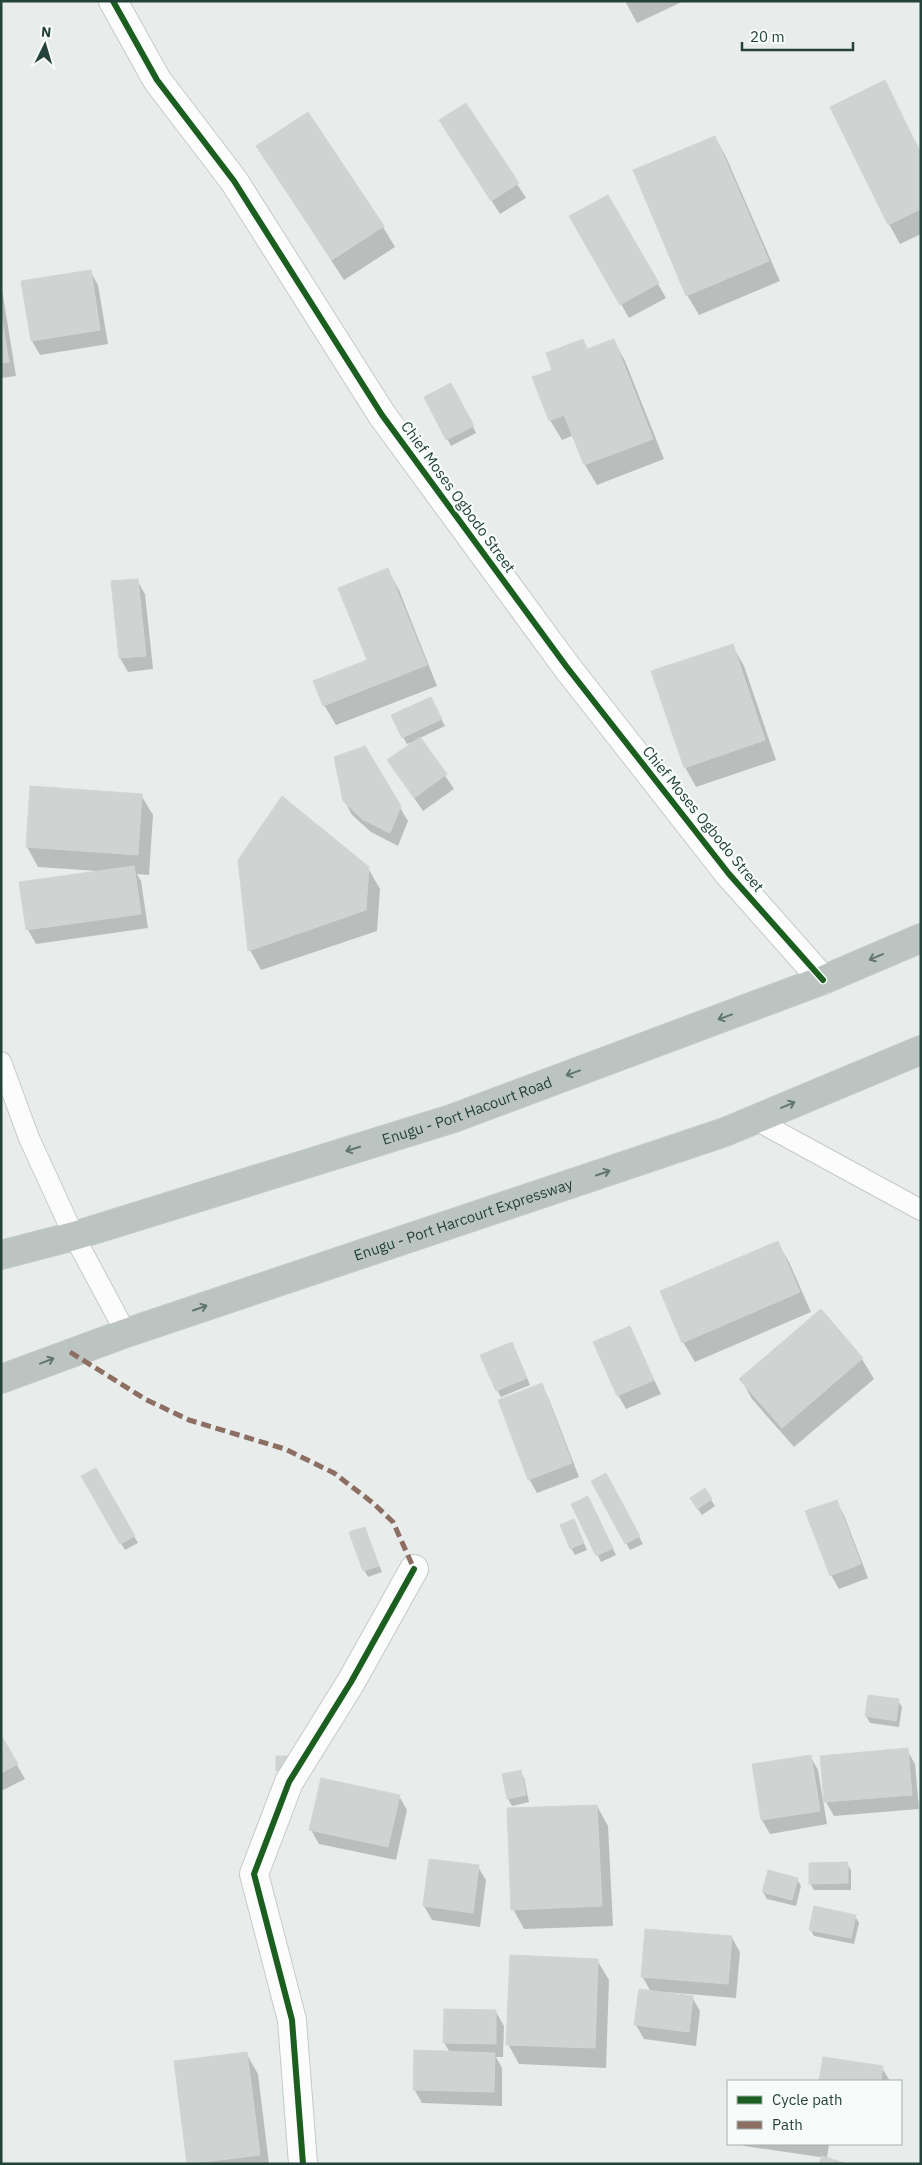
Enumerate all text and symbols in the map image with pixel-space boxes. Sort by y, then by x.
north arrow [20,20,70,70]
scale bar [742,20,853,52]
text: N [40,23,52,41]
text: 20 m [750,27,785,46]
street label: Chief Moses Ogbodo Street [397,417,520,576]
street label: Chief Moses Ogbodo Street [639,742,768,896]
one-way arrow [869,953,884,963]
one-way arrow [718,1013,733,1022]
one-way arrow [565,1070,580,1079]
street label: Enugu - Port Hacourt Road [380,1072,555,1149]
one-way arrow [781,1099,796,1108]
one-way arrow [345,1145,361,1155]
one-way arrow [595,1167,611,1177]
street label: Enugu - Port Harcourt Expressway [351,1174,576,1265]
one-way arrow [192,1302,208,1312]
one-way arrow [39,1356,54,1365]
legend [727,2080,902,2145]
text: Cycle path [772,2090,843,2109]
text: Path [772,2115,803,2134]

